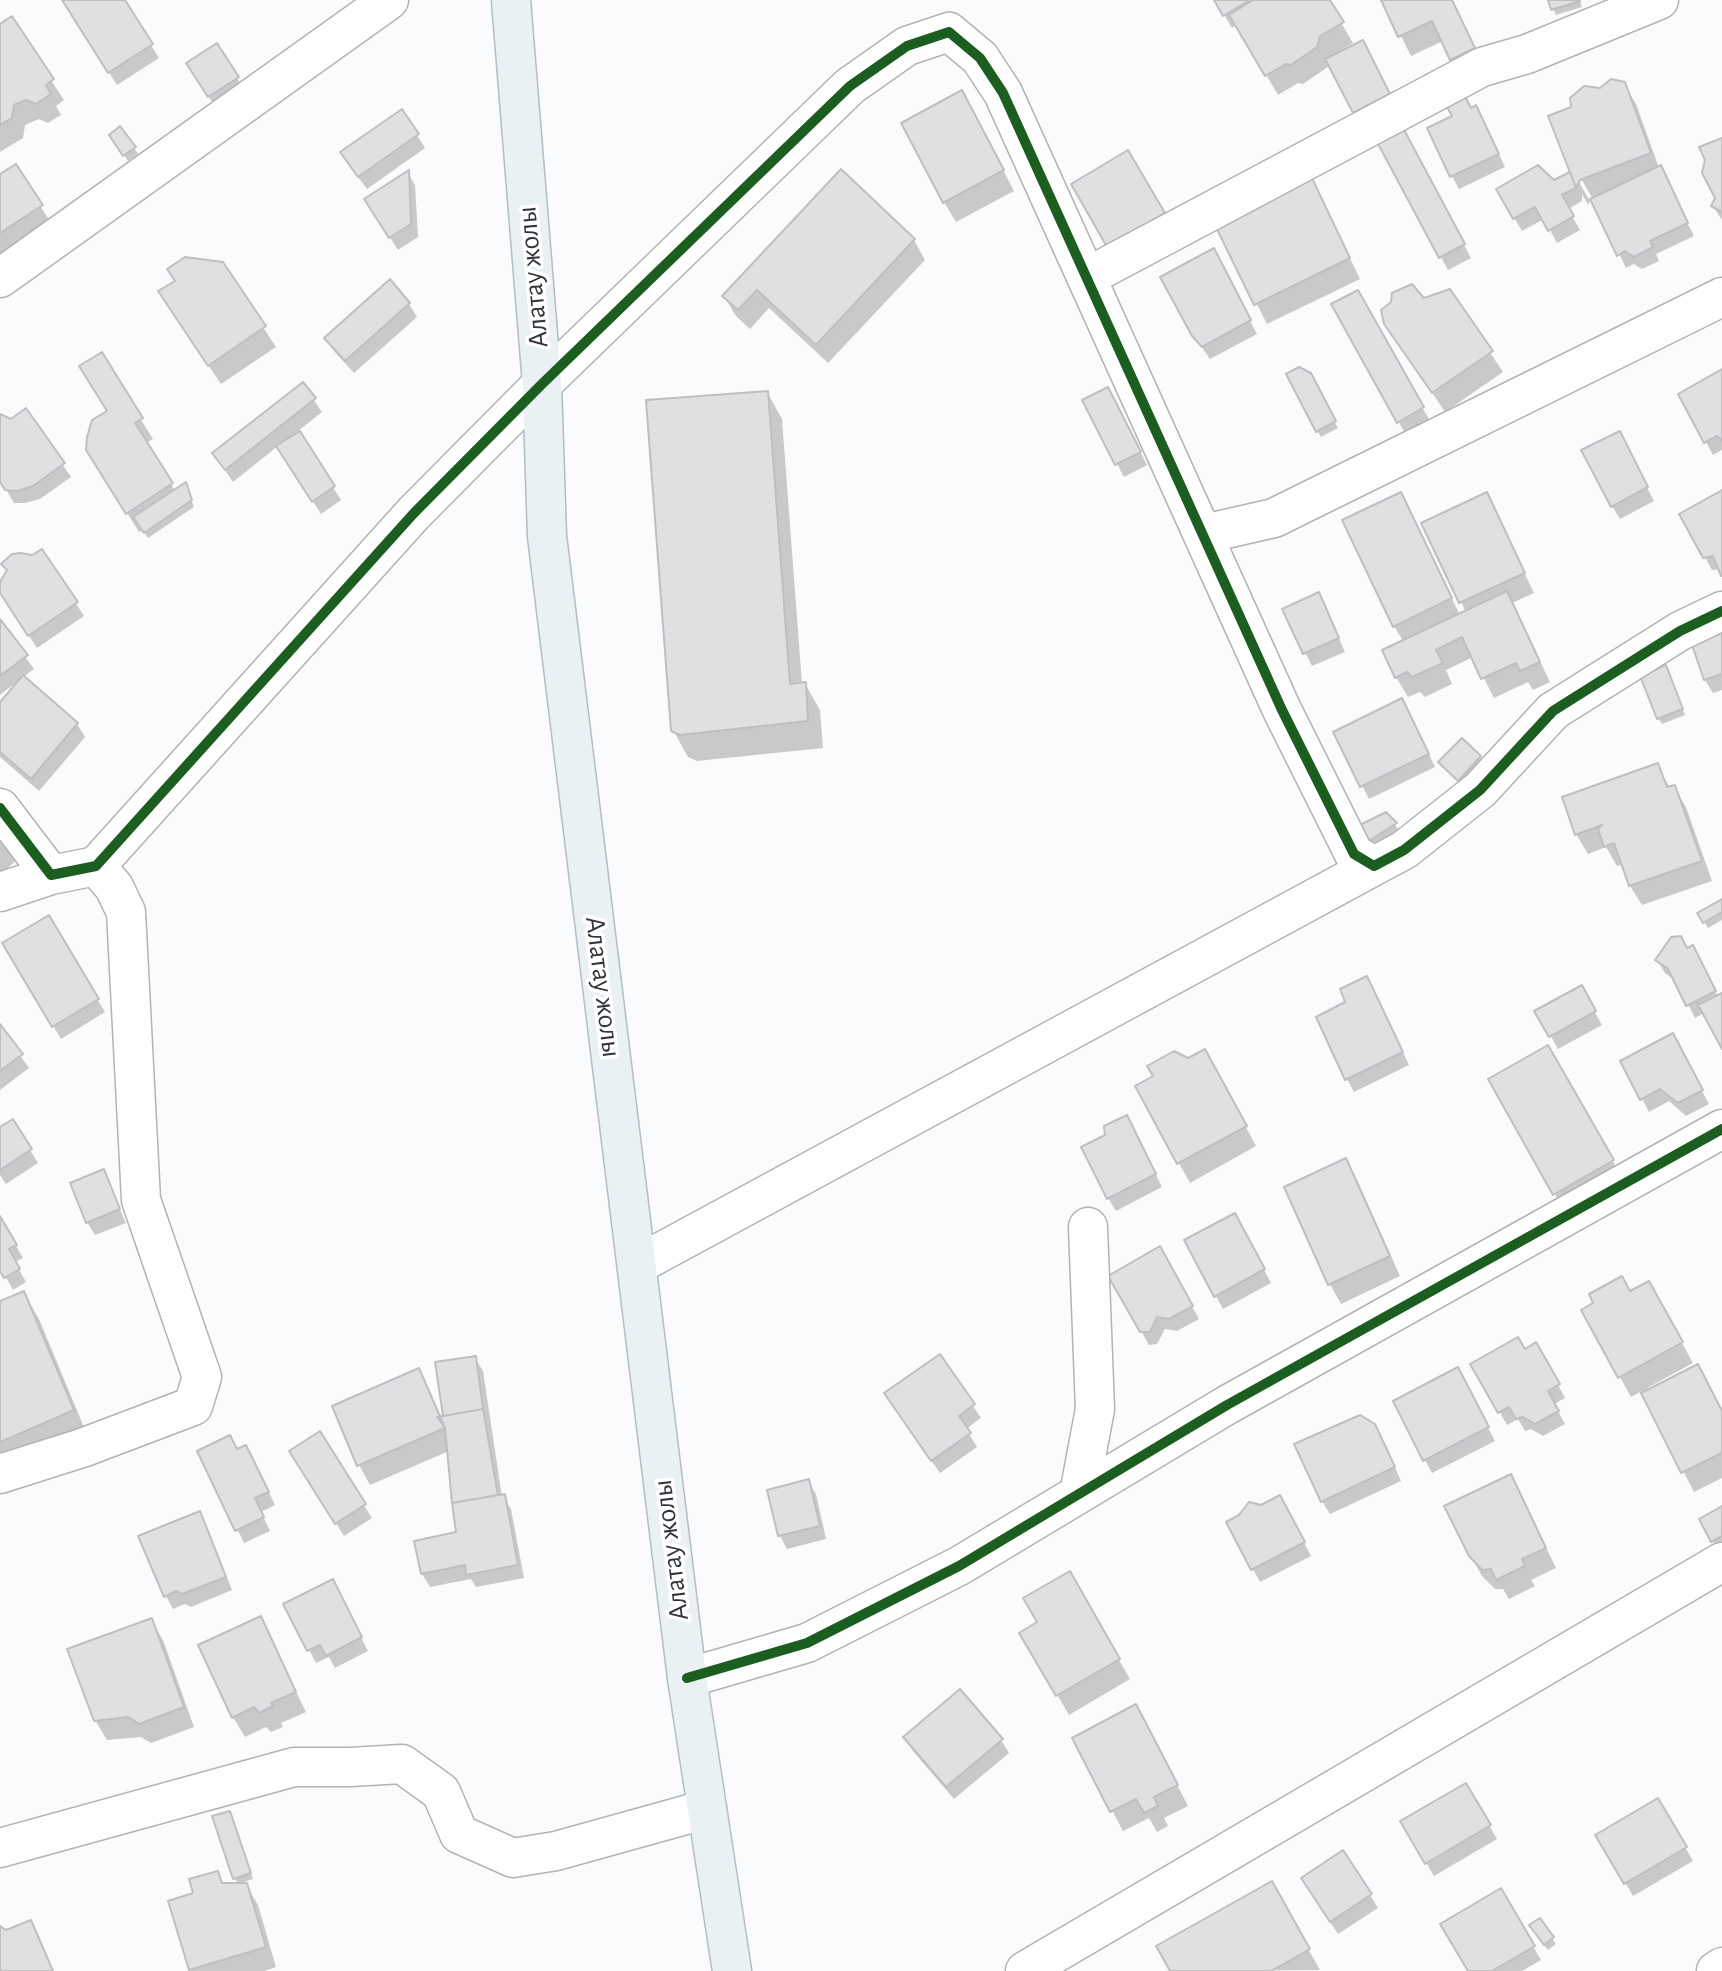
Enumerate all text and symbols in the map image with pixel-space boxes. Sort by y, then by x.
street label: Алатау жолы [510,205,556,349]
street label: Алатау жолы [578,914,628,1060]
street label: Алатау жолы [646,1477,696,1623]

